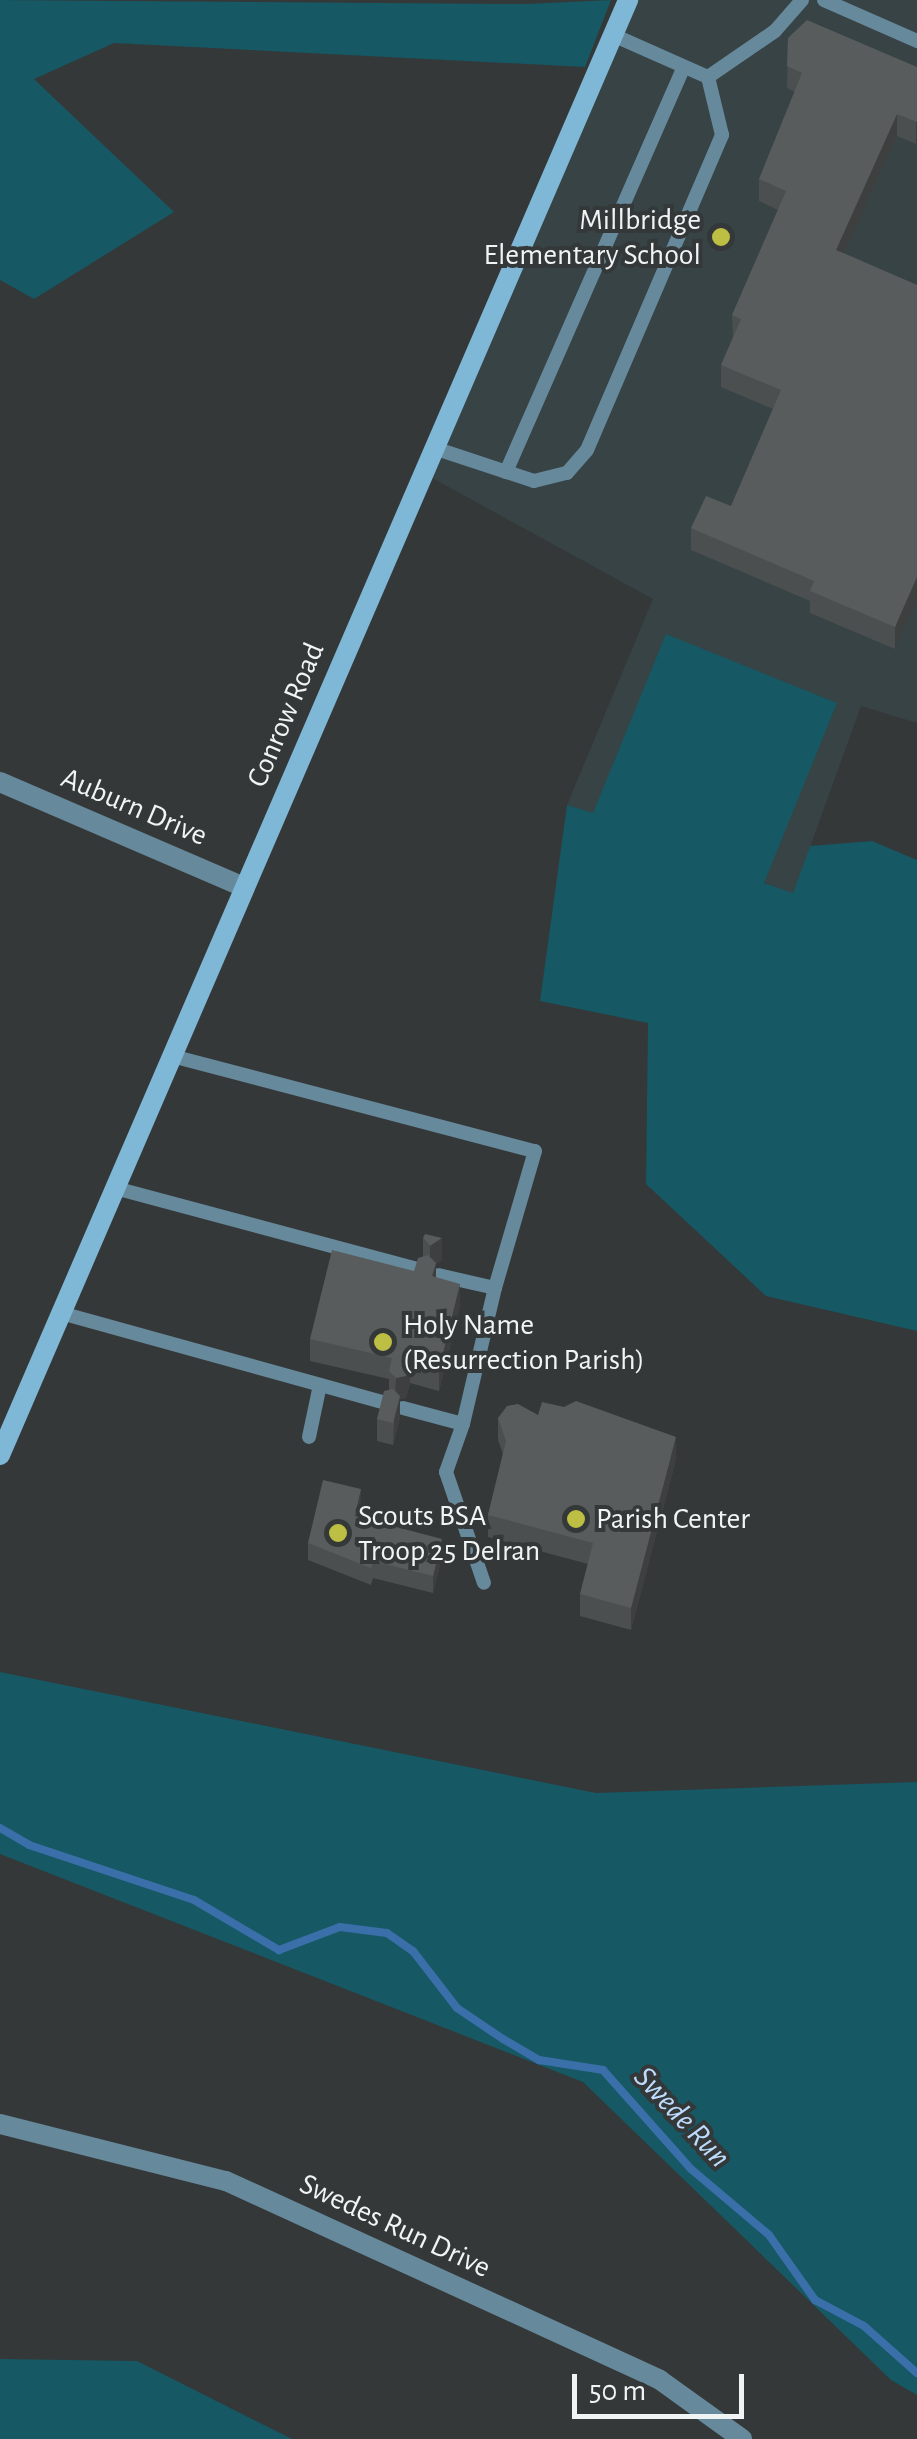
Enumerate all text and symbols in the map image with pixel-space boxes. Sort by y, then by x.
place label: Millbridge Elementary School [484,202,701,272]
marker: Millbridge Elementary School [710,226,732,248]
street label: Conrow Road [239,637,333,793]
street label: Auburn Drive [56,760,212,854]
place label: Holy Name (Resurrection Parish) [403,1307,645,1378]
marker: Holy Name (Resurrection Parish) [372,1331,394,1353]
place label: Scouts BSA Troop 25 Delran [358,1498,540,1568]
place label: Parish Center [596,1501,750,1537]
marker: Parish Center [565,1508,587,1530]
marker: Scouts BSA Troop 25 Delran [327,1522,349,1544]
water label: Swede Run [625,2058,739,2176]
street label: Swedes Run Drive [294,2166,496,2286]
scale bar [577,2354,750,2416]
text: 50 m [589,2376,646,2406]

